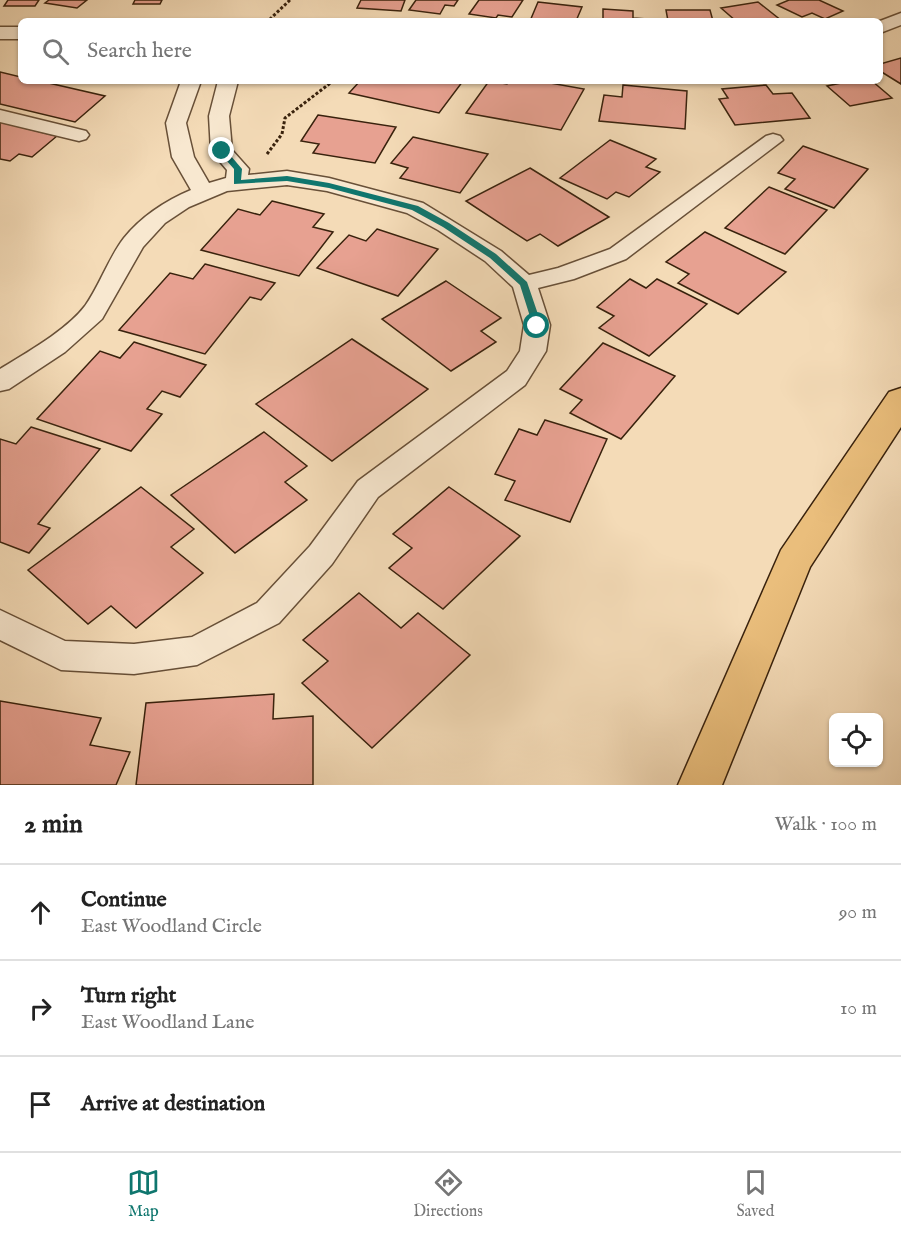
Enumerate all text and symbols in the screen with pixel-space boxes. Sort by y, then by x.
search box [18,18,883,84]
icon: search [39,35,72,68]
text: Search here [87,37,192,65]
route end [208,137,234,163]
route start [523,312,549,338]
map controls [829,713,883,767]
button: locate [829,713,883,767]
text: 2 min [24,808,83,841]
text: Walk · 100 m [774,812,877,837]
text: Continue [81,886,167,914]
icon: ahead [24,896,57,929]
text: 90 m [839,900,877,925]
text: East Woodland Circle [81,914,262,939]
text: Turn right [81,982,176,1010]
icon: right [24,992,57,1025]
text: 10 m [840,996,877,1021]
text: East Woodland Lane [81,1010,255,1035]
icon: arrive [24,1088,57,1121]
text: Arrive at destination [81,1090,265,1118]
tab: Map [127,1166,160,1222]
tab: Directions [413,1166,483,1222]
tab: Saved [736,1166,774,1222]

